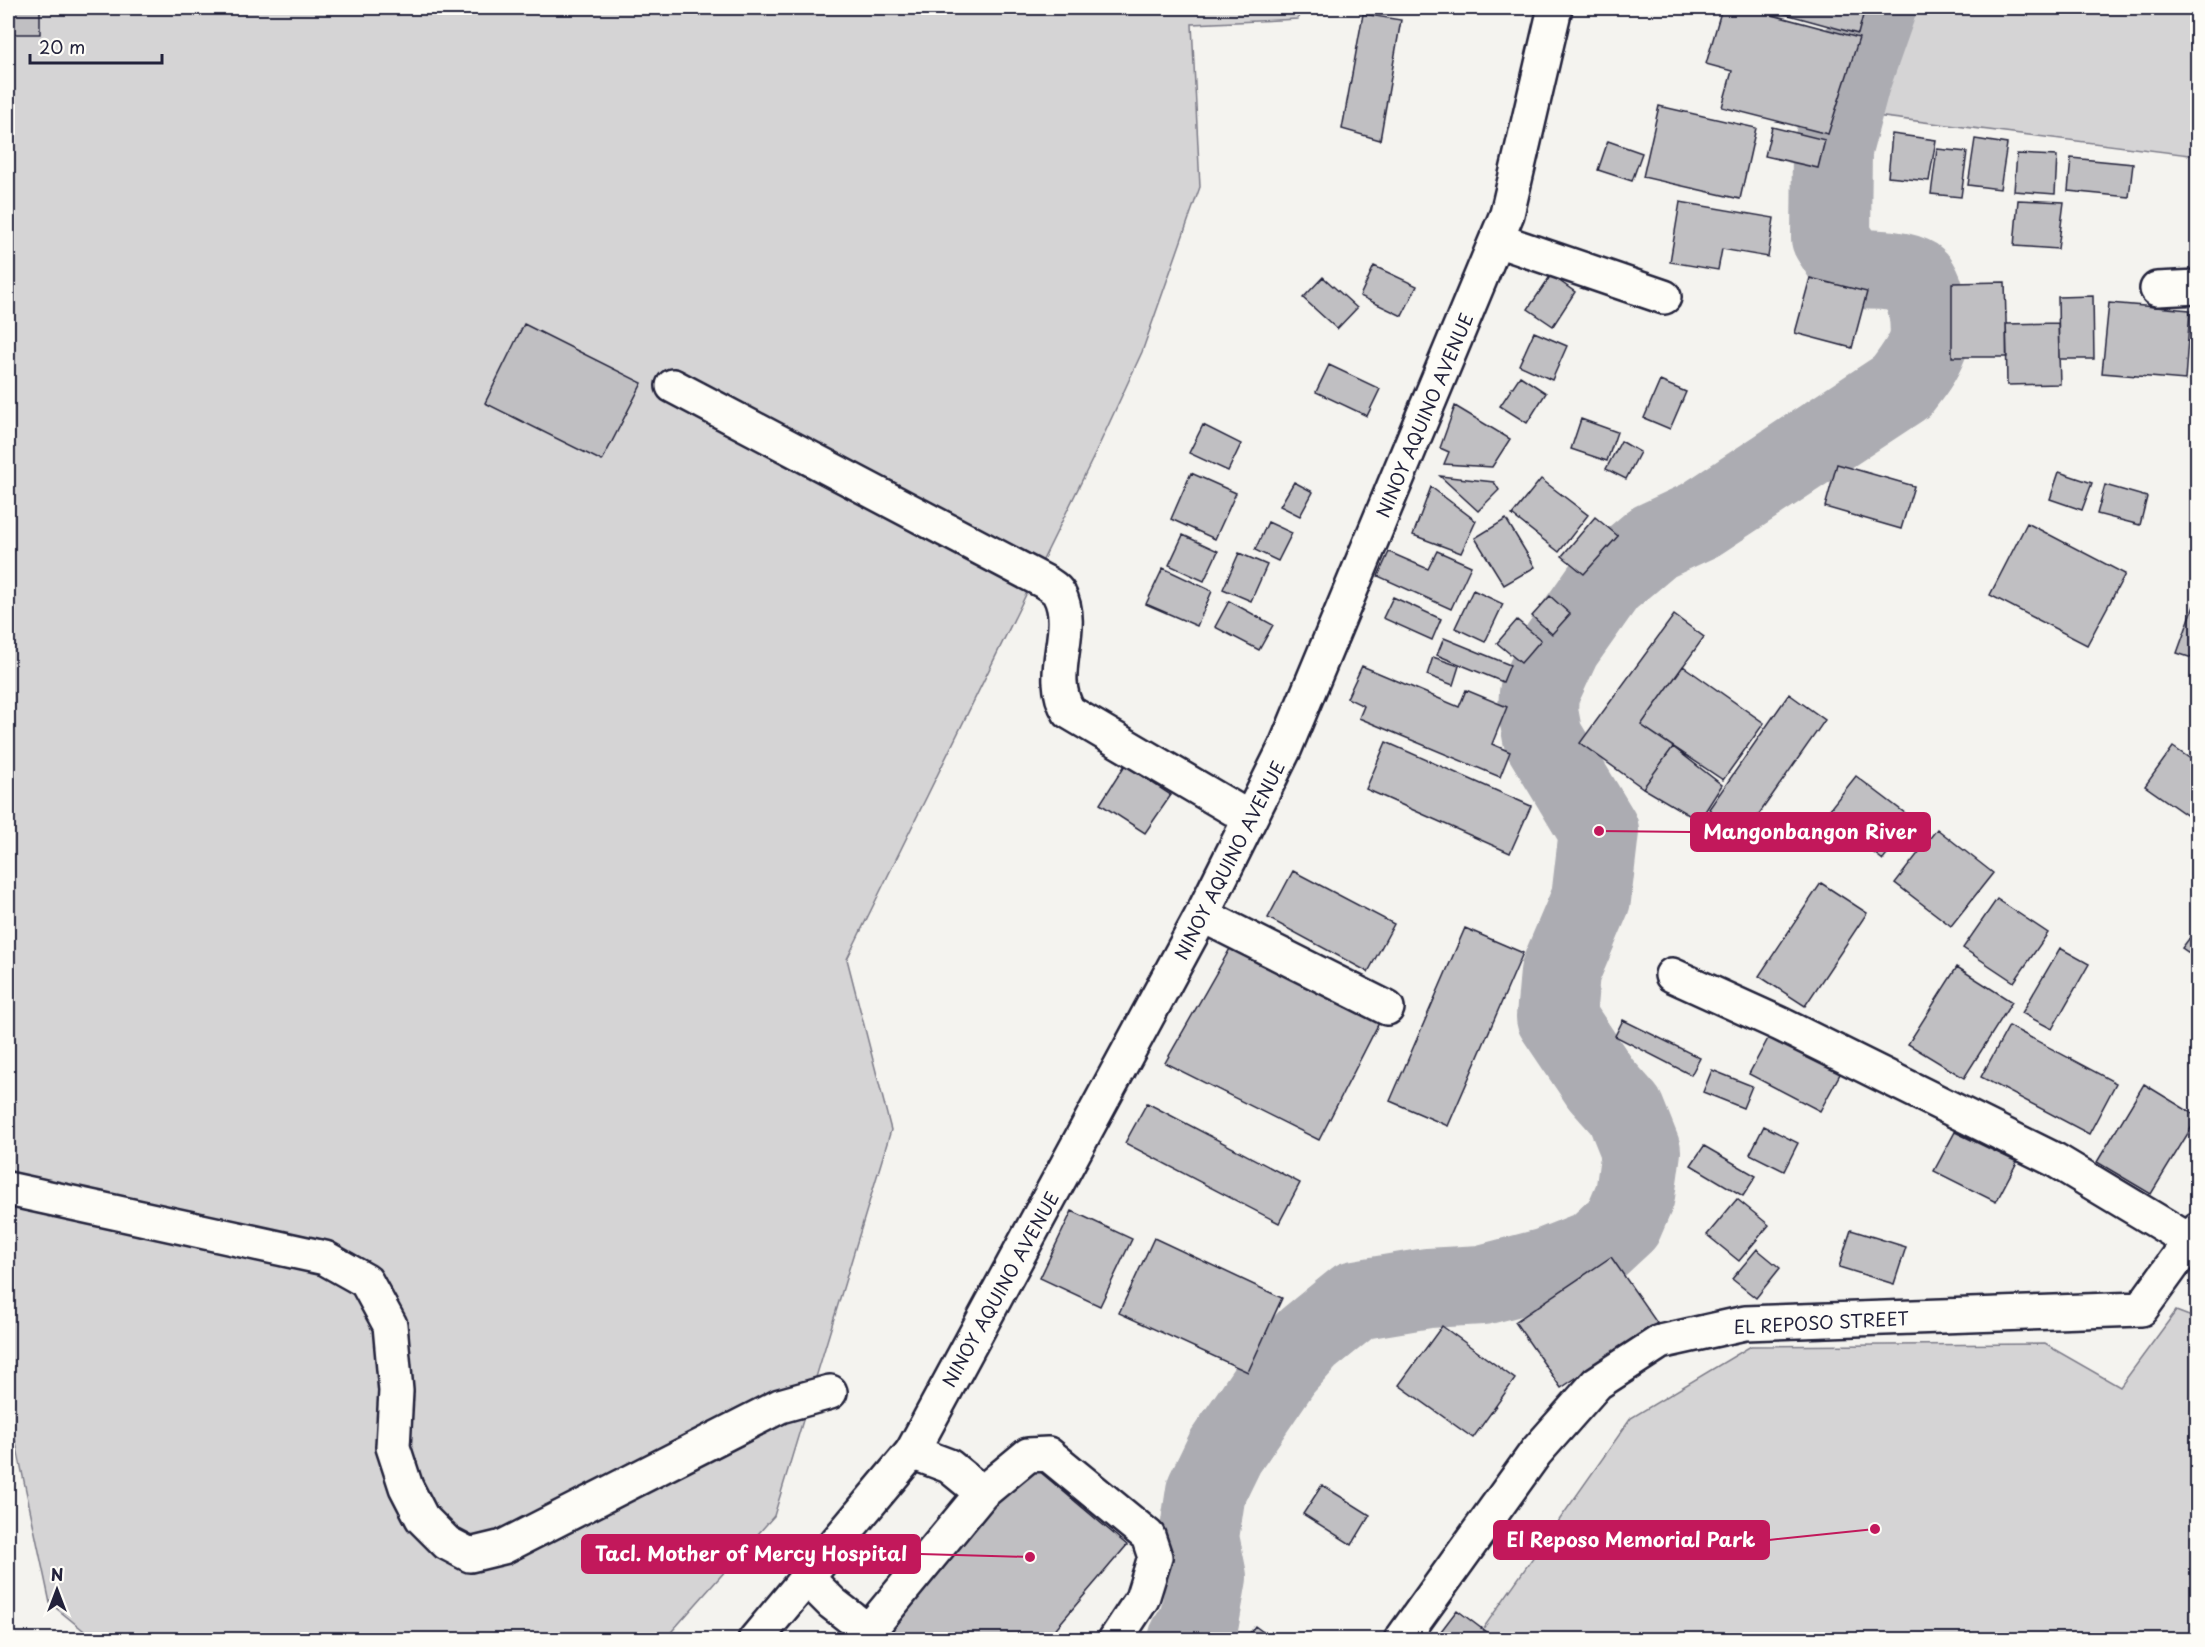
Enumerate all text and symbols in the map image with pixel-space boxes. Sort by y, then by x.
scale bar [30,27,162,65]
text: 20 m [39,33,85,60]
street label: NINOY AQUINO AVENUE [1369,309,1479,521]
street label: NINOY AQUINO AVENUE [1167,756,1291,964]
callout: Mangonbangon River [1691,813,1930,851]
text: Mangonbangon River [1703,816,1918,846]
street label: NINOY AQUINO AVENUE [935,1186,1065,1392]
street label: EL REPOSO STREET [1733,1304,1909,1340]
callout: El Reposo Memorial Park [1494,1521,1769,1559]
text: El Reposo Memorial Park [1507,1524,1756,1554]
callout: Tacl. Mother of Mercy Hospital [582,1535,920,1573]
text: Tacl. Mother of Mercy Hospital [595,1538,907,1568]
north arrow [27,1560,87,1620]
text: N [51,1562,63,1586]

